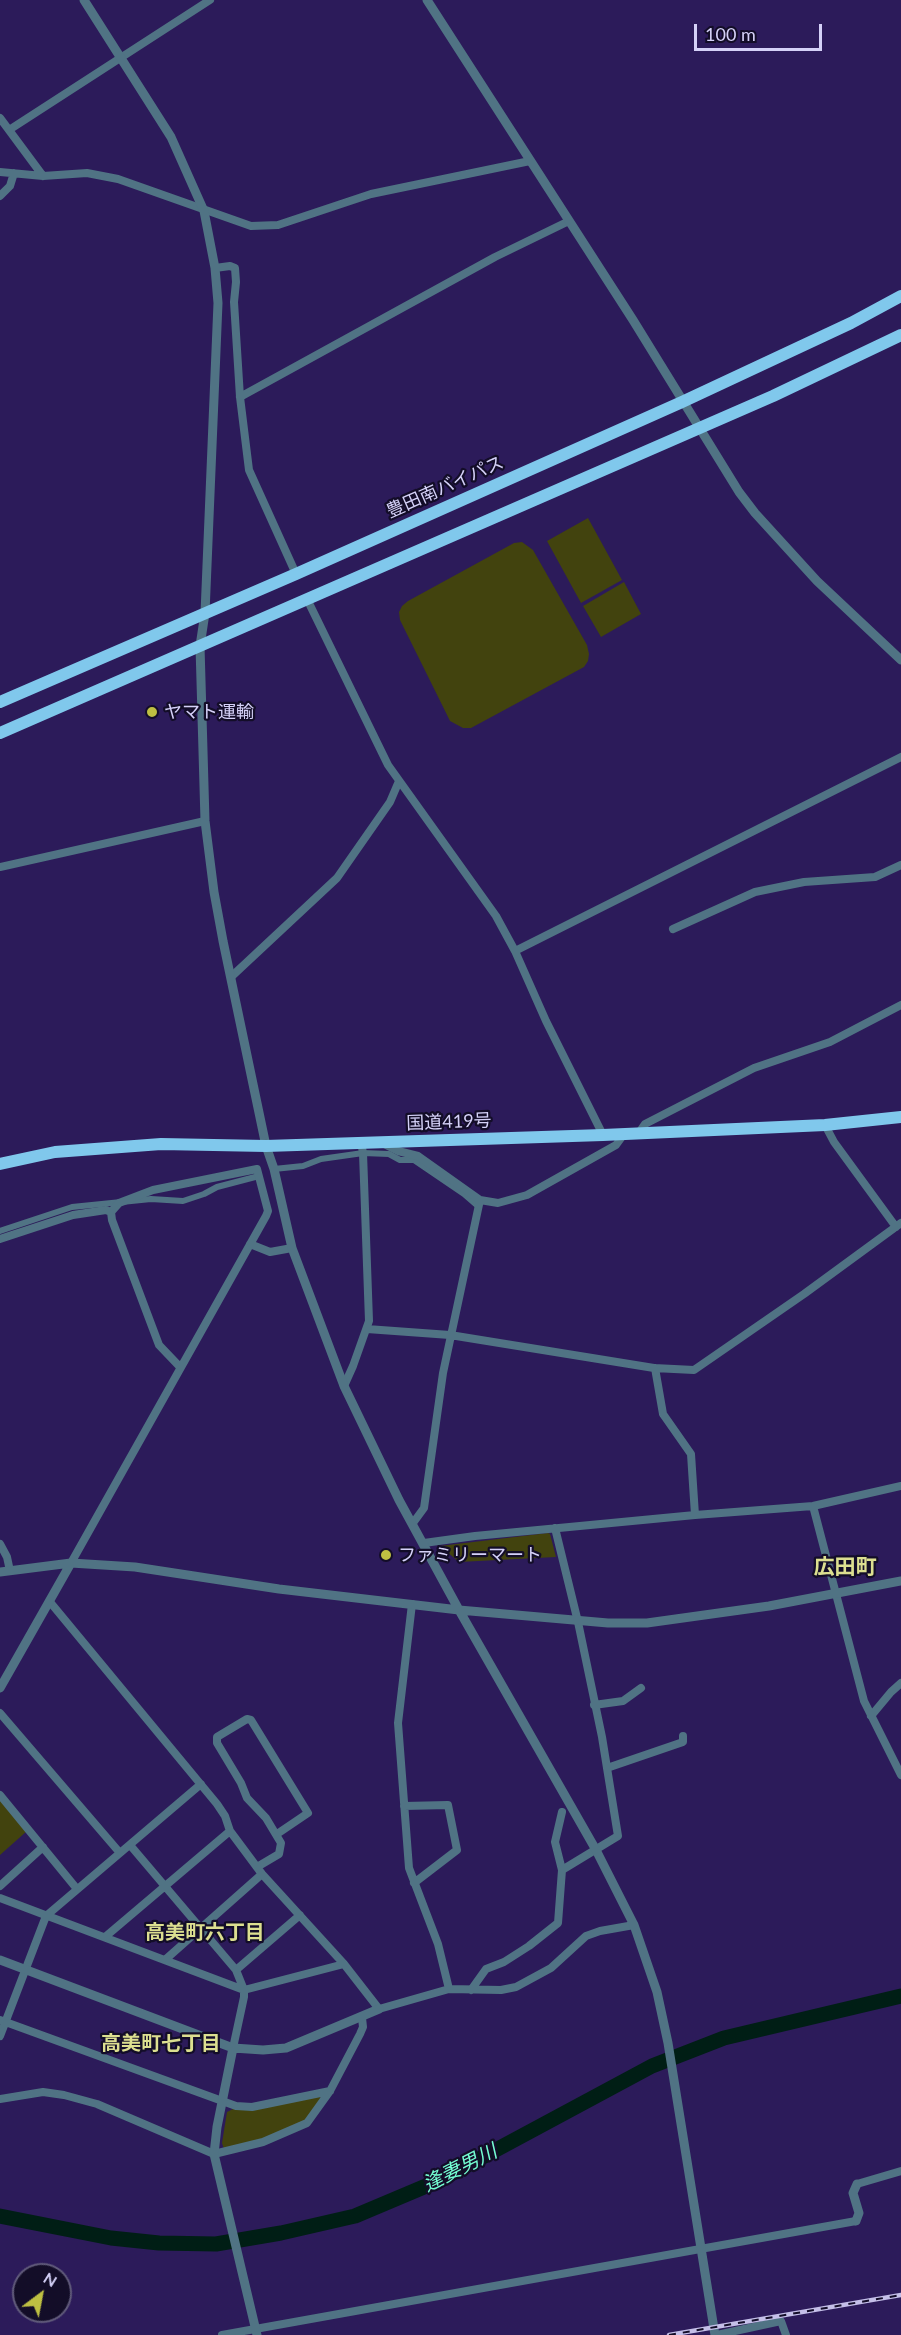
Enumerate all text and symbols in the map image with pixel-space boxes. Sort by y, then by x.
scale bar [697,12,824,50]
text: 100 m [705,23,756,45]
street label: 豊田南バイパス [383,452,507,522]
place label: ヤマト運輸 [164,701,254,723]
marker: ヤマト運輸 [145,705,159,719]
street label: 国道419号 [406,1110,492,1134]
place label: ファミリーマート [398,1544,542,1566]
marker: ファミリーマート [379,1548,393,1562]
district label: 広田町 [814,1554,876,1580]
district label: 高美町六丁目 [145,1921,265,1945]
district label: 高美町七丁目 [101,2032,221,2056]
water label: 逢妻男川 [419,2139,501,2197]
north arrow [12,2263,72,2323]
text: N [40,2268,61,2290]

